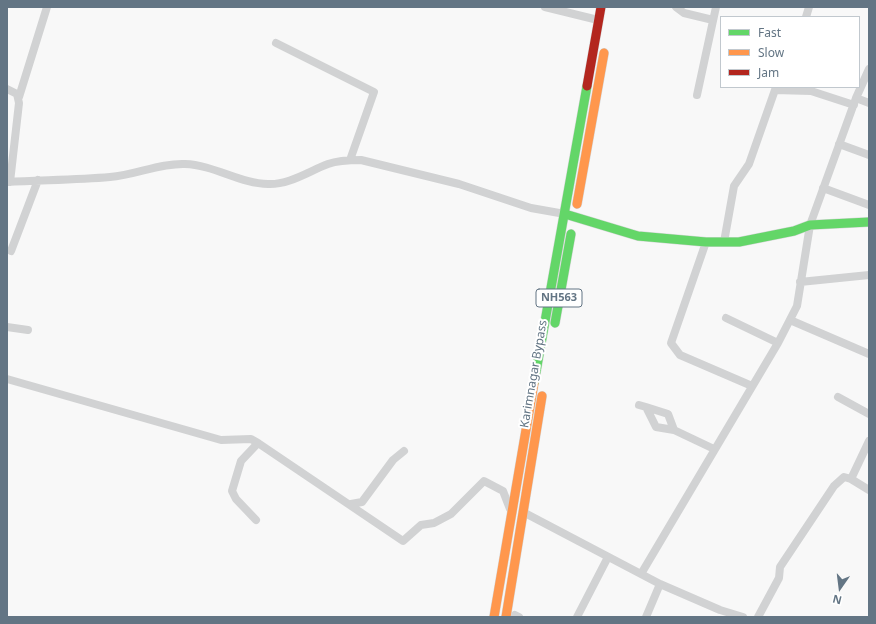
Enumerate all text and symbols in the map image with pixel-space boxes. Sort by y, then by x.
legend [720,16,860,88]
text: Fast [758,24,781,41]
text: Slow [758,44,784,61]
text: Jam [758,64,779,81]
road number: NH563 [536,289,582,307]
street label: Karimnagar Bypass [517,319,551,429]
north arrow [820,568,860,608]
text: N [831,592,843,608]

